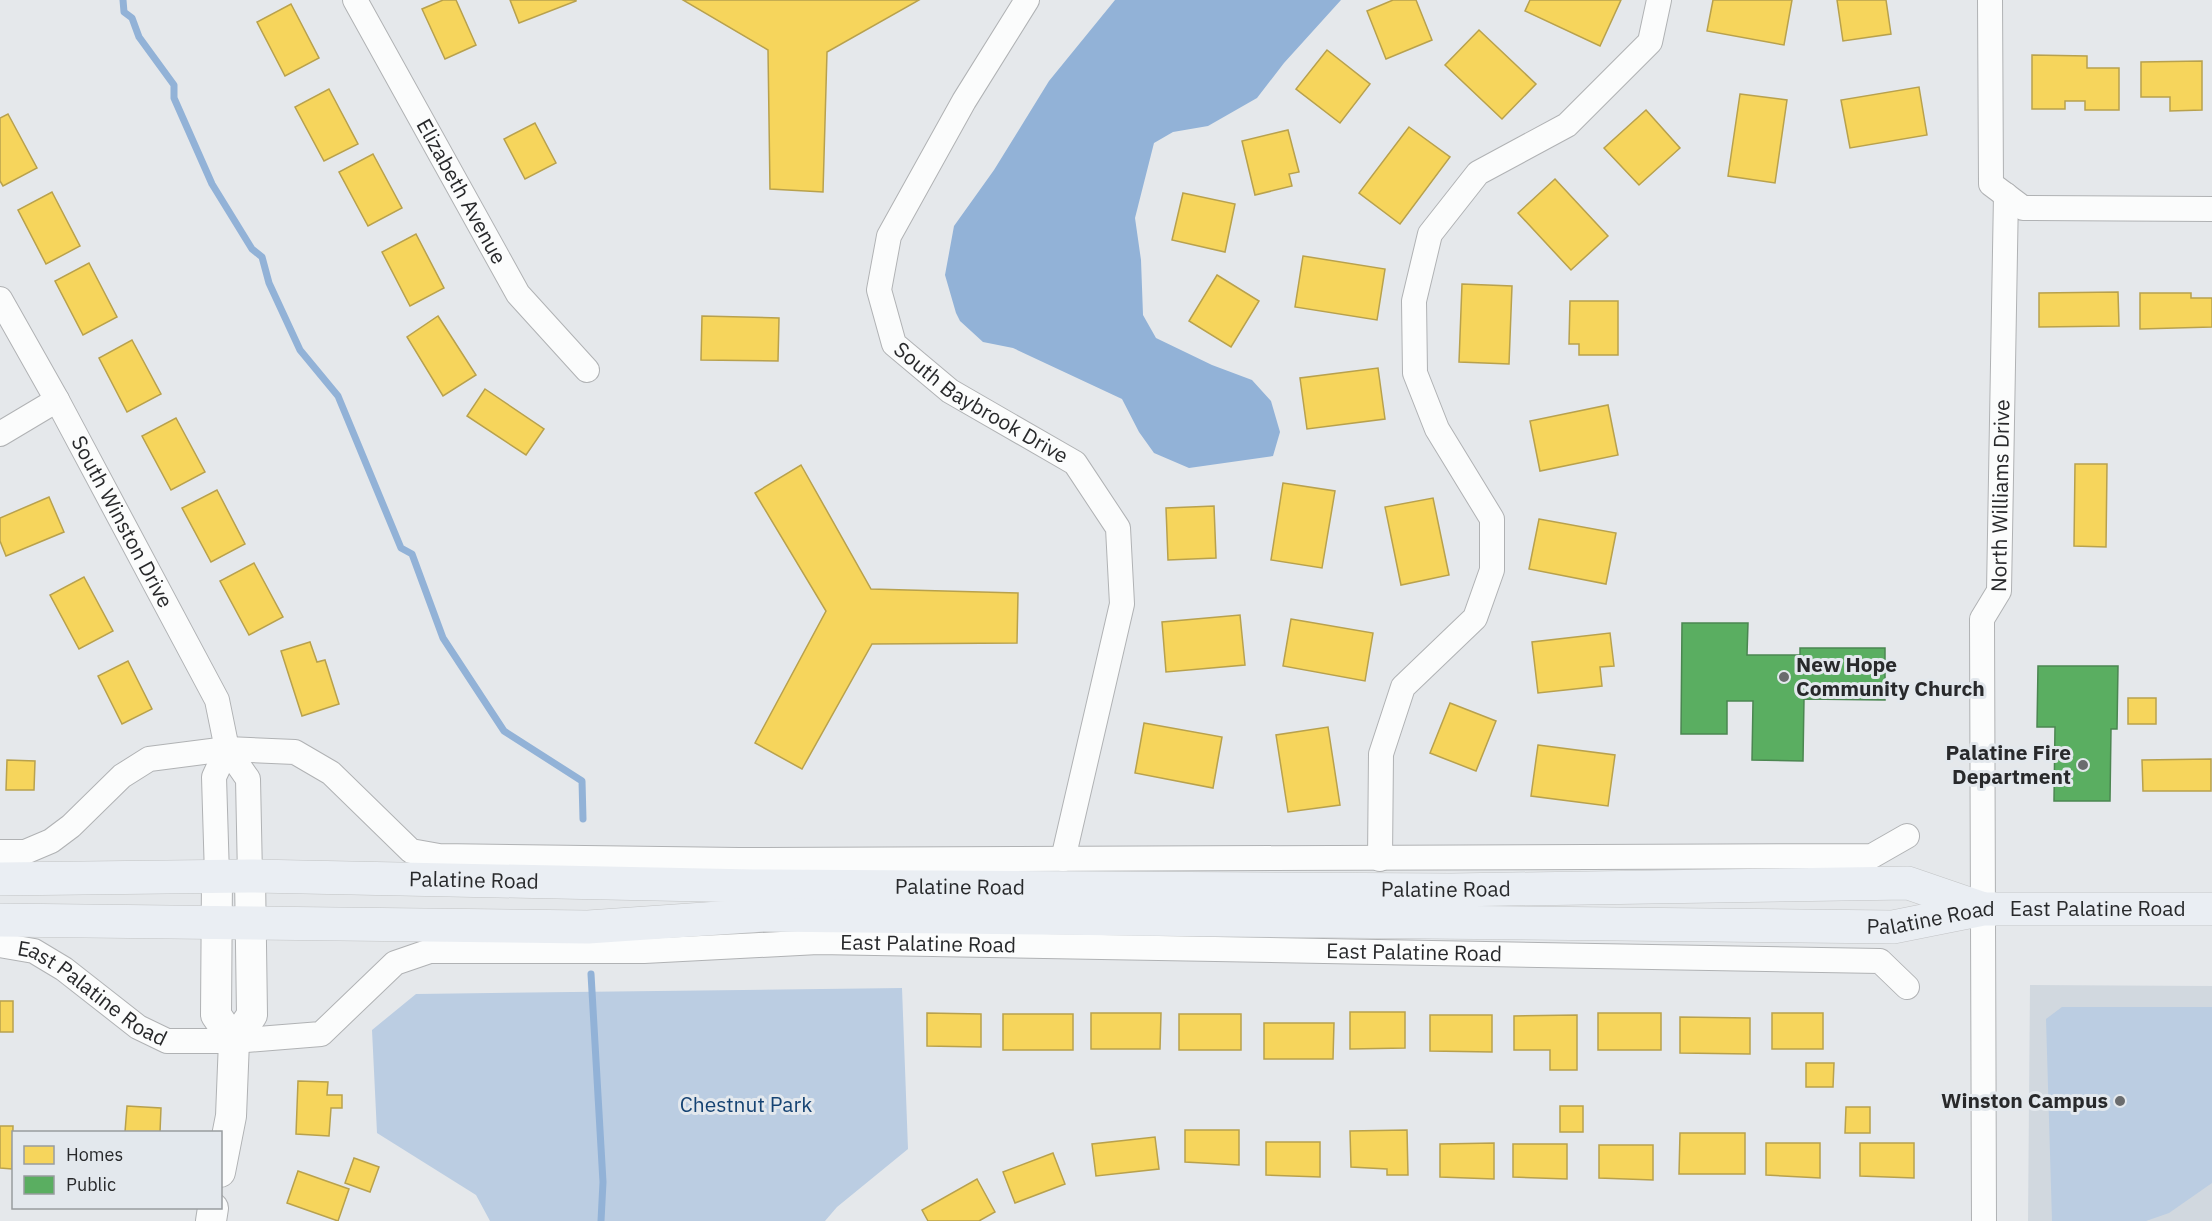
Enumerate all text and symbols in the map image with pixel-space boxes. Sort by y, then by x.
street label: Elizabeth Avenue [410,113,514,269]
street label: South Baybrook Drive [889,335,1074,469]
street label: North Williams Drive [1984,399,2015,592]
street label: South Winston Drive [66,430,180,612]
place label: New Hope Community Church [1796,650,1985,702]
marker: New Hope Community Church [1777,670,1791,684]
place label: Palatine Fire Department [1946,738,2071,790]
marker: Palatine Fire Department [2076,758,2090,772]
street label: Palatine Road [409,864,539,895]
street label: Palatine Road [895,872,1025,901]
street label: Palatine Road [1381,874,1511,903]
street label: Palatine Road [1866,894,1995,940]
street label: East Palatine Road [2010,894,2186,922]
street label: East Palatine Road [840,927,1016,959]
street label: East Palatine Road [15,933,172,1052]
street label: East Palatine Road [1326,936,1502,967]
place label: Winston Campus [1941,1086,2108,1114]
park label: Chestnut Park [680,1090,812,1118]
marker: Winston Campus [2113,1094,2127,1108]
legend [12,1131,222,1209]
text: Homes [66,1143,123,1166]
text: Public [66,1173,116,1196]

